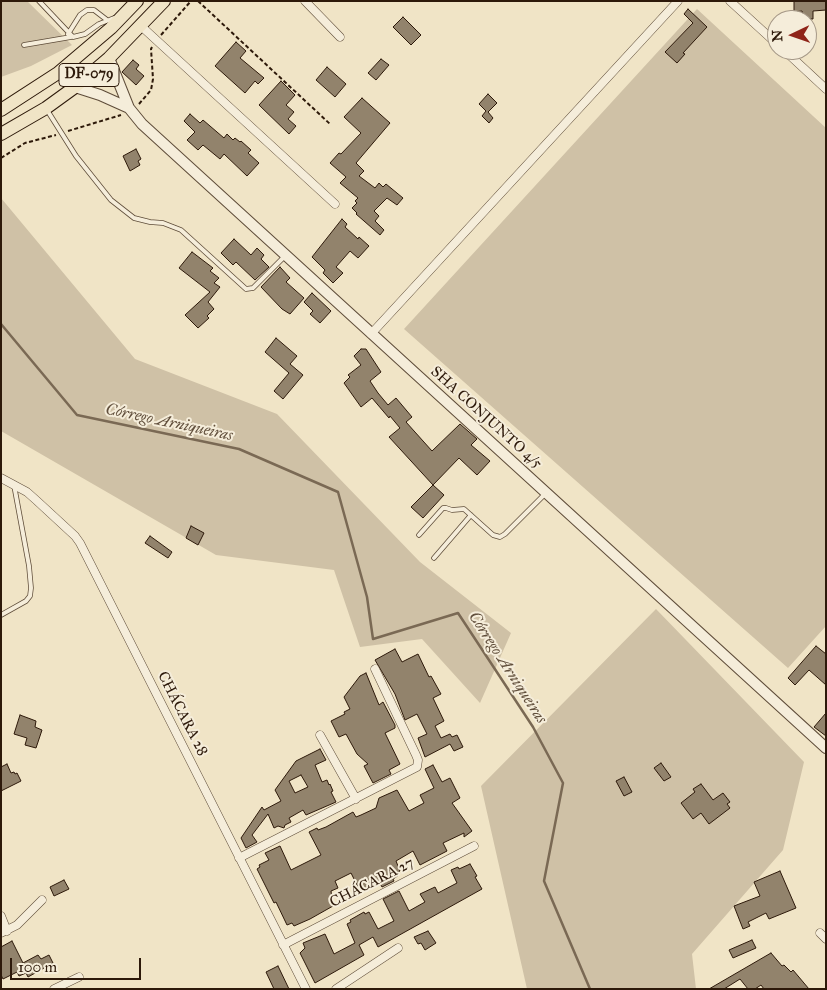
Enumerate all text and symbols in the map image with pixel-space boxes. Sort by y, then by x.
north arrow [767,10,817,60]
text: N [769,29,786,42]
road number: DF-079 [59,64,119,86]
street label: SHA CONJUNTO 4/5 [426,363,546,473]
water label: Córrego Arniqueiras [104,400,234,446]
water label: Córrego Arniqueiras [464,608,550,728]
street label: CHÁCARA 28 [153,669,211,759]
street label: CHÁCARA 27 [327,854,417,912]
scale bar [12,948,144,980]
text: 100 m [18,958,57,976]

